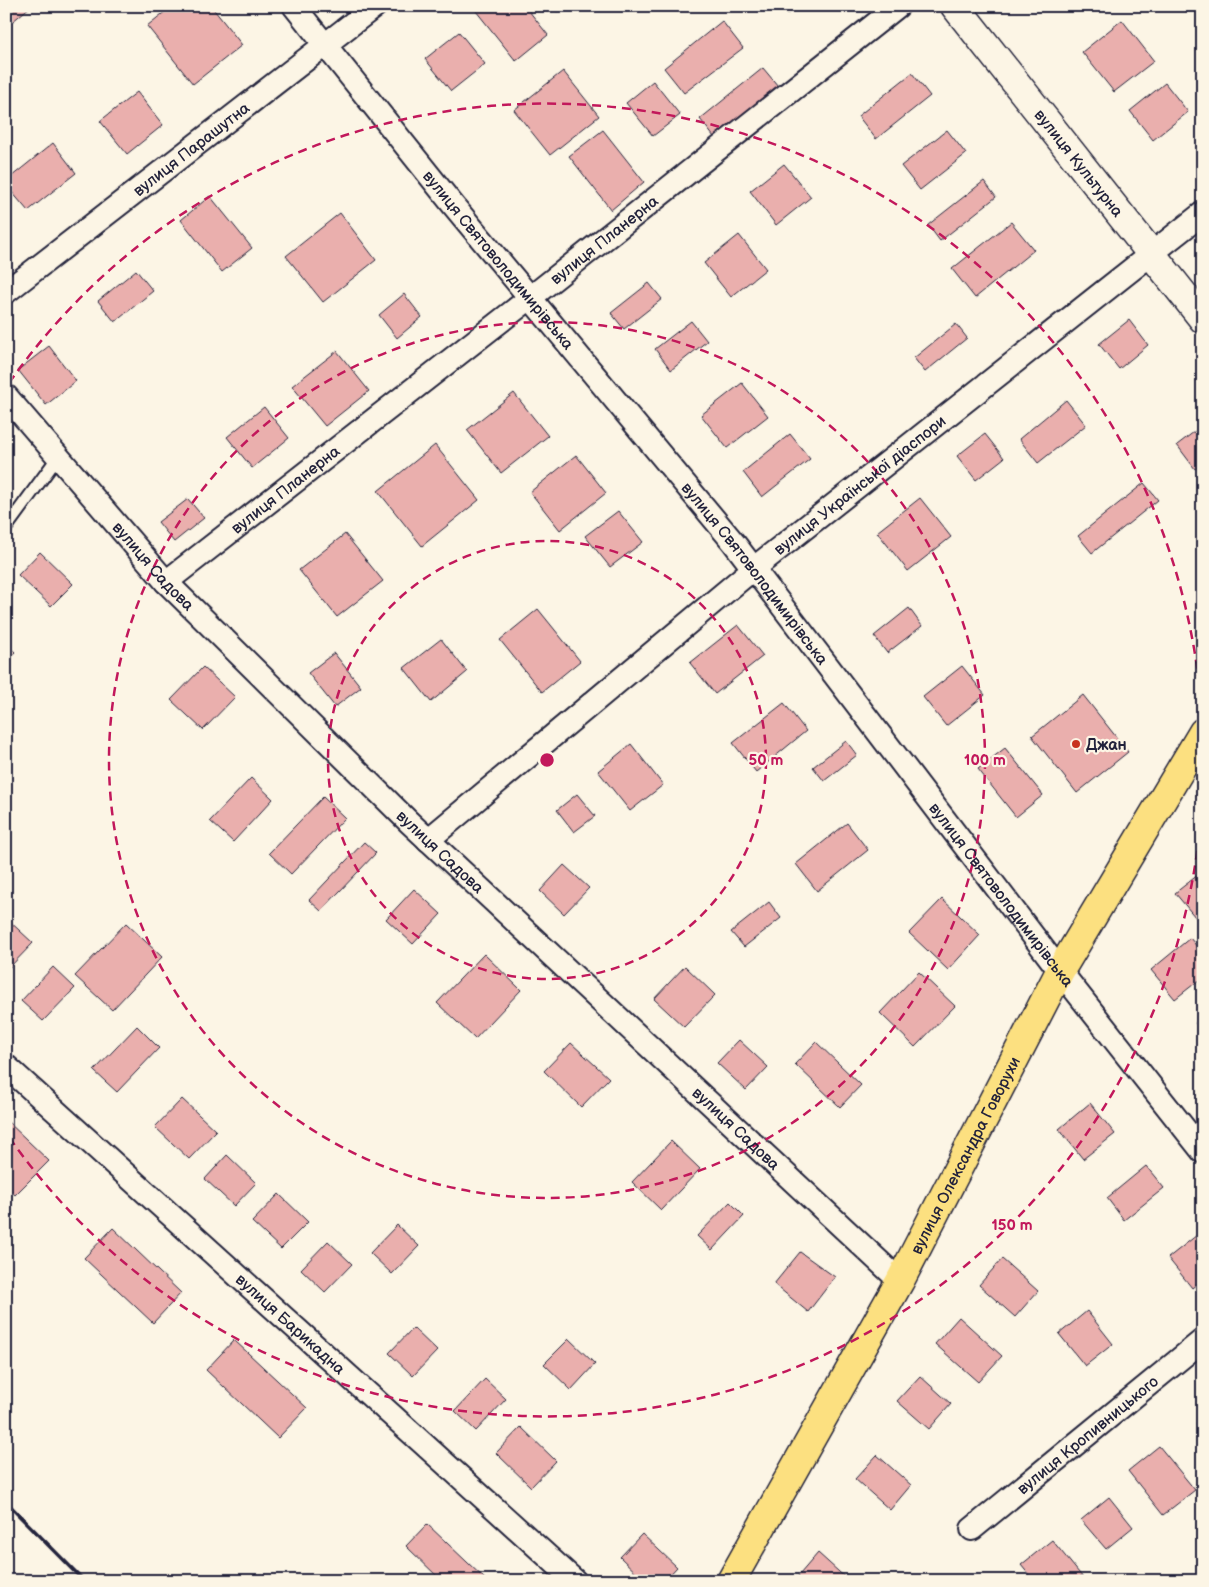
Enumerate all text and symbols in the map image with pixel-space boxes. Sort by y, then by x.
street label: вулиця Парашутна [130,98,254,201]
street label: вулиця Культурна [1030,106,1127,222]
street label: вулиця Святоволодимирівська [418,167,577,354]
street label: вулиця Планерна [547,192,663,289]
street label: вулиця Української діаспори [771,412,950,560]
street label: вулиця Планерна [228,442,344,539]
street label: вулиця Святоволодимирівська [677,479,832,669]
street label: вулиця Садова [108,519,198,615]
place label: Джан [1086,736,1127,755]
marker: Джан [1070,738,1082,750]
centre of rings [538,751,556,769]
text: 50 m [749,751,784,770]
text: 100 m [964,751,1006,770]
street label: вулиця Святоволодимирівська [924,799,1077,992]
street label: вулиця Садова [392,807,488,898]
street label: вулиця Олександра Говорухи [907,1054,1025,1258]
street label: вулиця Садова [688,1084,783,1175]
text: 150 m [991,1216,1033,1235]
street label: вулиця Барикадна [231,1270,349,1379]
street label: вулиця Кропивницького [1014,1372,1163,1499]

